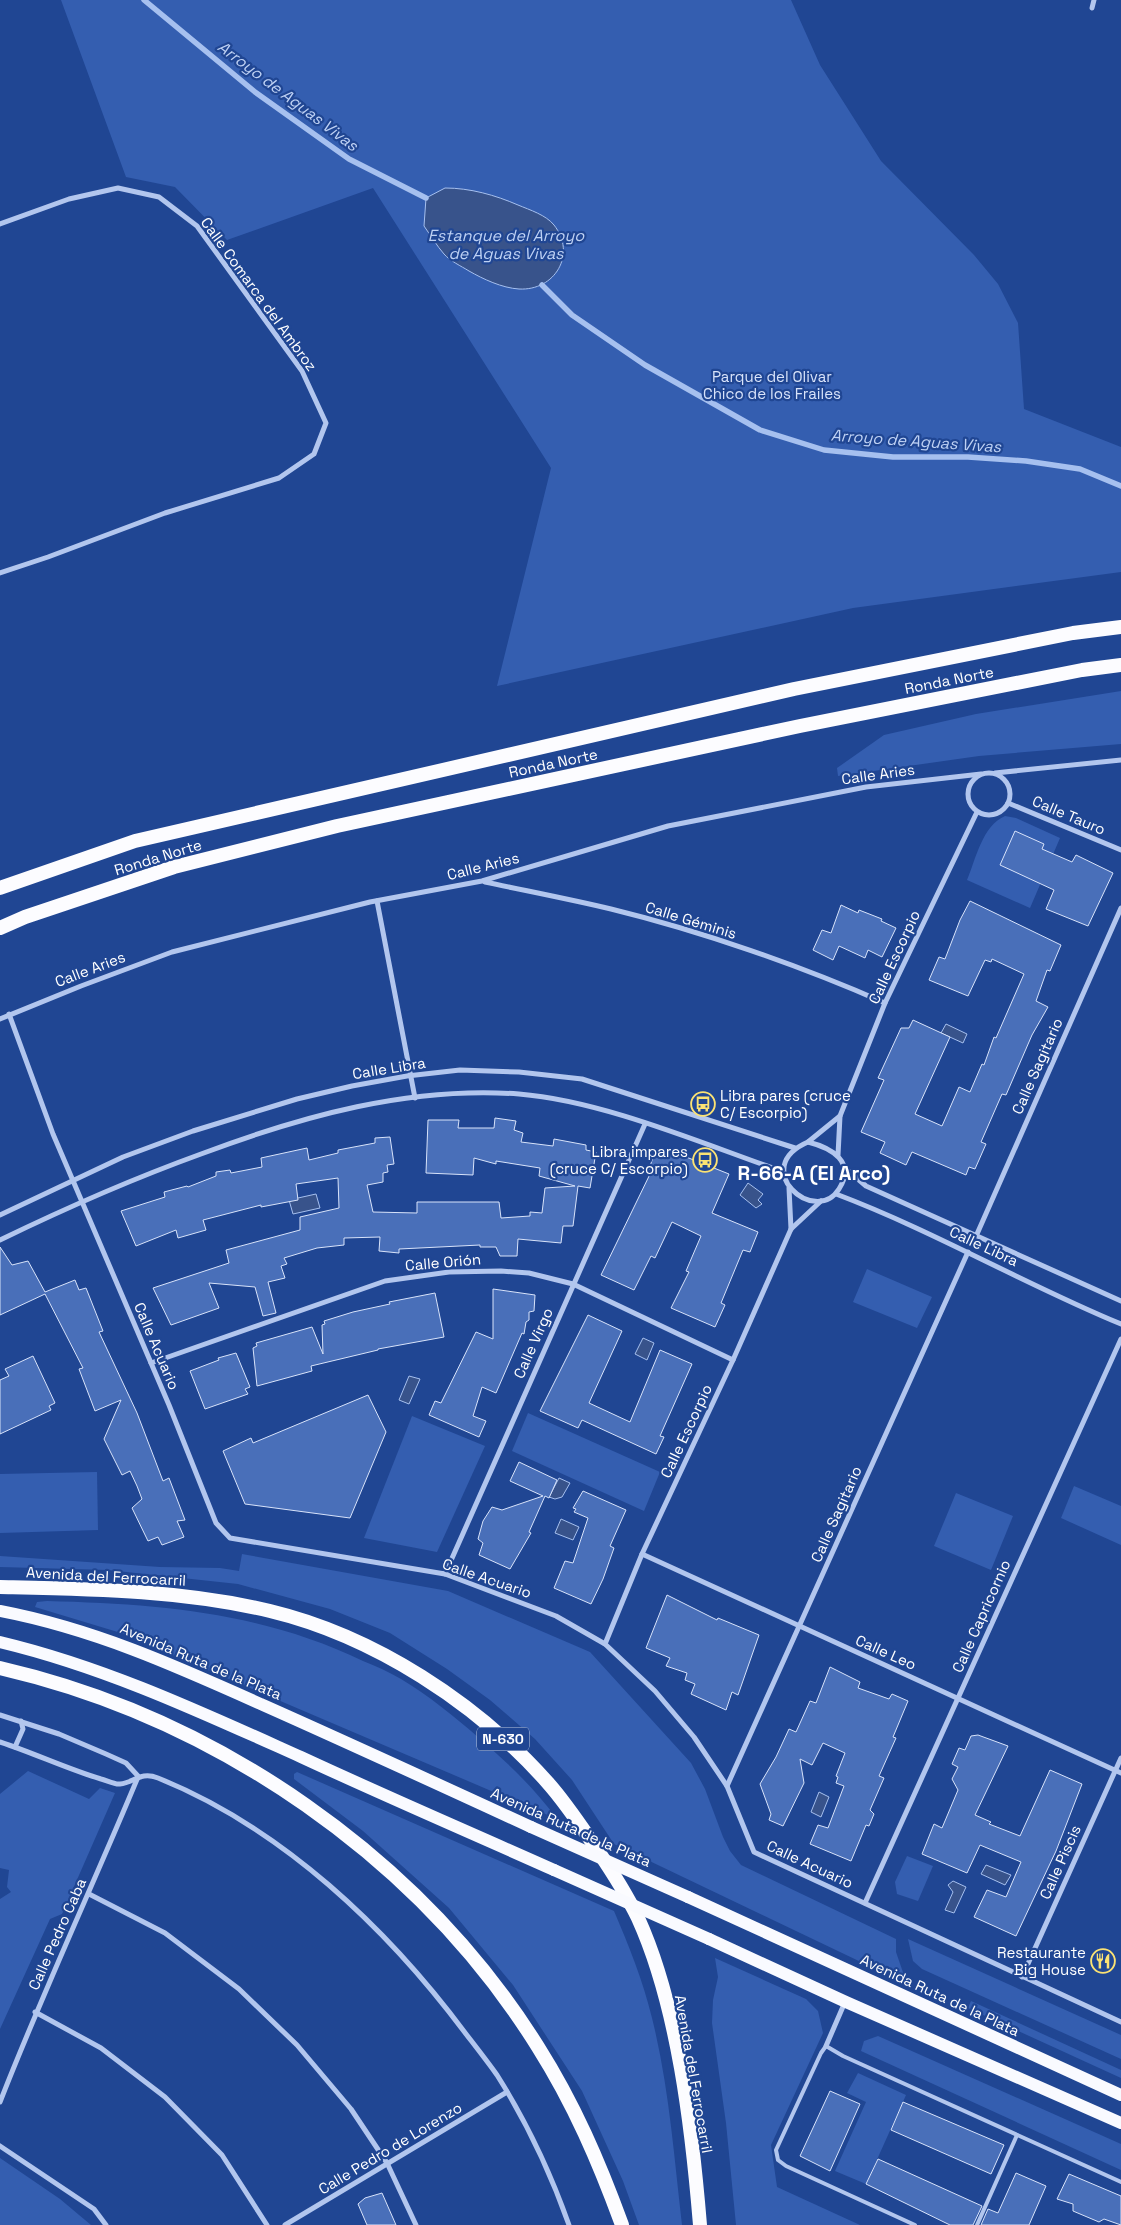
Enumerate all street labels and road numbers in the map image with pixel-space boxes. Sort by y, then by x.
street label: Calle Comarca del Ambroz [197,213,321,375]
street label: Ronda Norte [903,662,995,698]
street label: Ronda Norte [507,744,599,782]
street label: Calle Aries [840,759,916,789]
street label: Calle Tauro [1030,791,1108,839]
street label: Ronda Norte [112,835,204,879]
street label: Calle Aries [445,848,521,884]
street label: Calle Géminis [643,897,739,943]
street label: Calle Escorpio [864,907,924,1007]
street label: Calle Aries [52,947,128,991]
street label: Calle Sagitario [1007,1015,1067,1117]
street label: Calle Libra [351,1053,427,1083]
street label: Calle Libra [946,1222,1022,1270]
street label: Calle Orión [404,1249,482,1275]
street label: Calle Acuario [130,1299,184,1393]
street label: Calle Virgo [509,1305,557,1381]
street label: Calle Escorpio [656,1381,716,1481]
street label: Calle Sagitario [806,1463,866,1565]
street label: Calle Acuario [440,1554,534,1602]
street label: Calle Capricornio [948,1557,1014,1675]
street label: Avenida del Ferrocarril [25,1562,187,1590]
street label: Avenida Ruta de la Plata [117,1618,285,1704]
street label: Calle Leo [853,1630,919,1674]
road number: N-630 [477,1728,529,1750]
street label: Avenida Ruta de la Plata [488,1783,655,1871]
street label: Calle Piscis [1035,1822,1085,1902]
street label: Calle Acuario [764,1836,856,1892]
street label: Calle Pedro Caba [24,1875,90,1993]
street label: Avenida Ruta de la Plata [857,1950,1023,2040]
street label: Avenida del Ferrocarril [671,1993,717,2155]
street label: Calle Pedro de Lorenzo [315,2098,465,2198]

